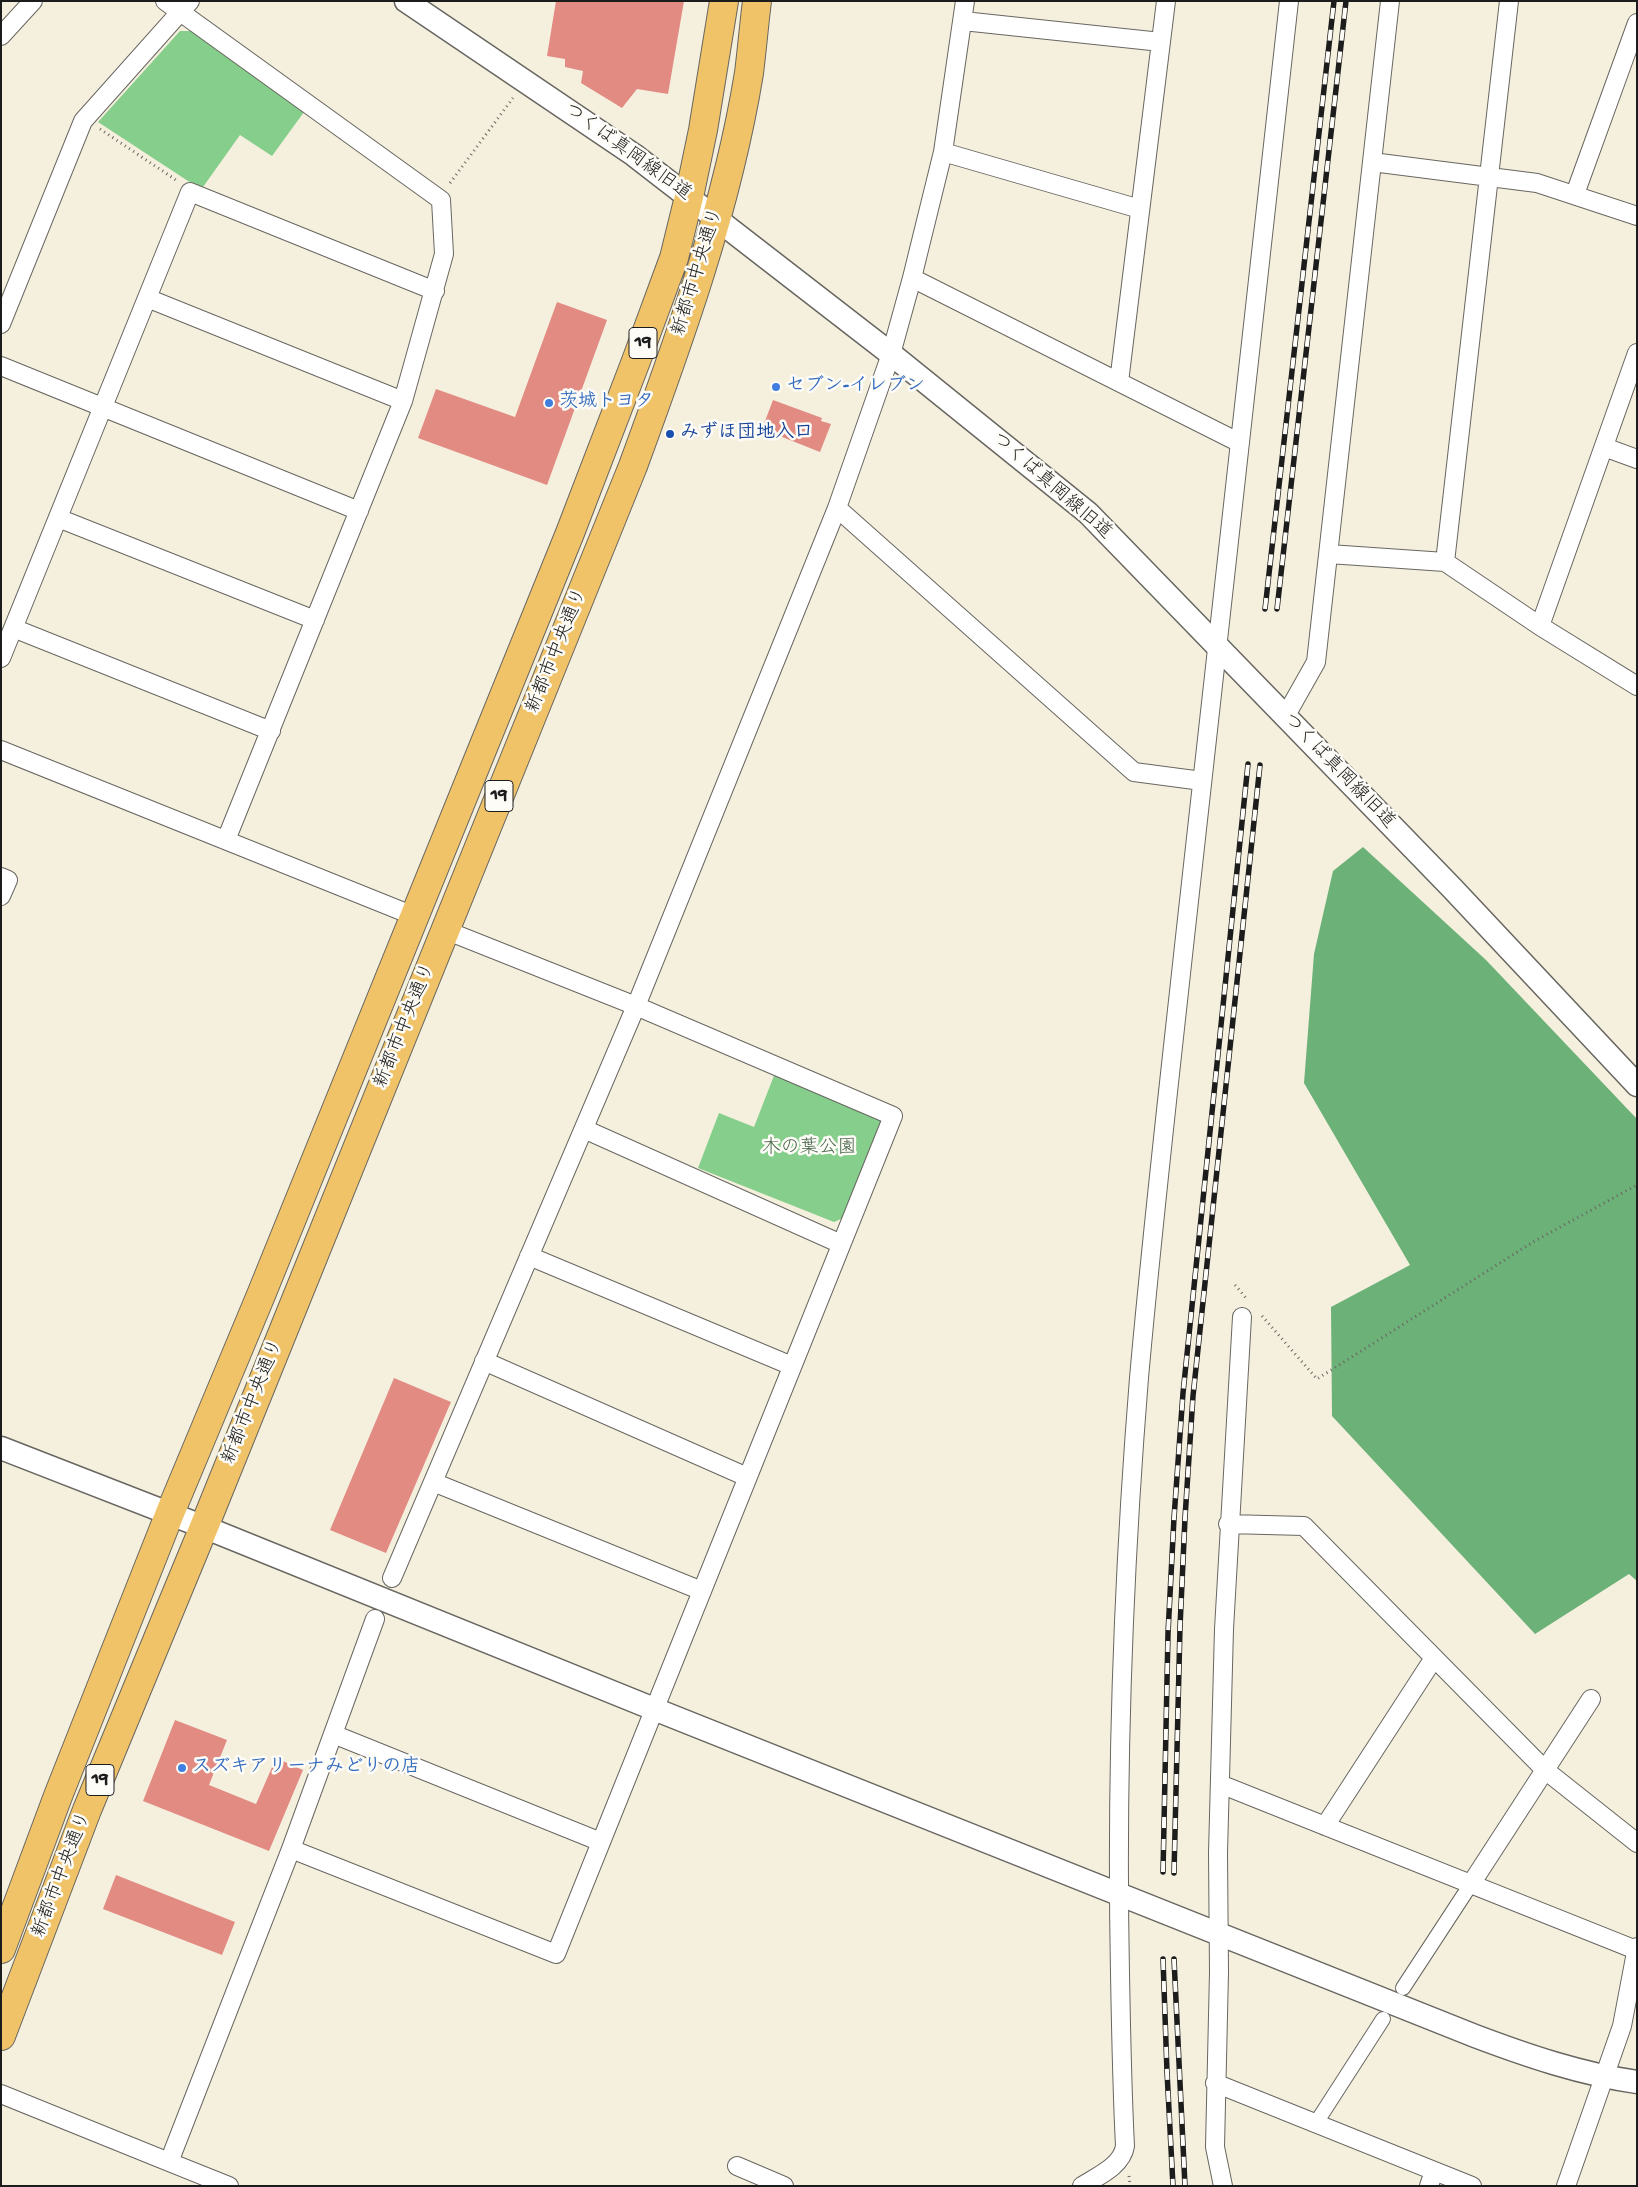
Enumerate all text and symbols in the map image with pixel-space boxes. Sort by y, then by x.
street label: つくば真岡線旧道 [559,99,695,207]
street label: 新都市中央通り [669,205,729,339]
road number: 19 [629,328,657,358]
place label: セブン-イレブン [786,376,925,398]
marker: セブン-イレブン [770,381,782,393]
place label: 茨城トヨタ [559,392,654,414]
marker: 茨城トヨタ [543,397,555,409]
place label: みずほ団地入口 [680,423,813,445]
marker: みずほ団地入口 [664,428,676,440]
street label: つくば真岡線旧道 [986,429,1116,545]
street label: 新都市中央通り [523,585,593,717]
street label: つくば真岡線旧道 [1277,709,1399,835]
road number: 19 [485,780,513,811]
street label: 新都市中央通り [371,960,441,1092]
park label: 木の葉公園 [762,1138,856,1160]
street label: 新都市中央通り [219,1336,289,1468]
place label: スズキアリーナみどりの店 [192,1757,420,1779]
marker: スズキアリーナみどりの店 [176,1762,188,1774]
road number: 19 [86,1764,114,1796]
street label: 新都市中央通り [29,1809,97,1941]

